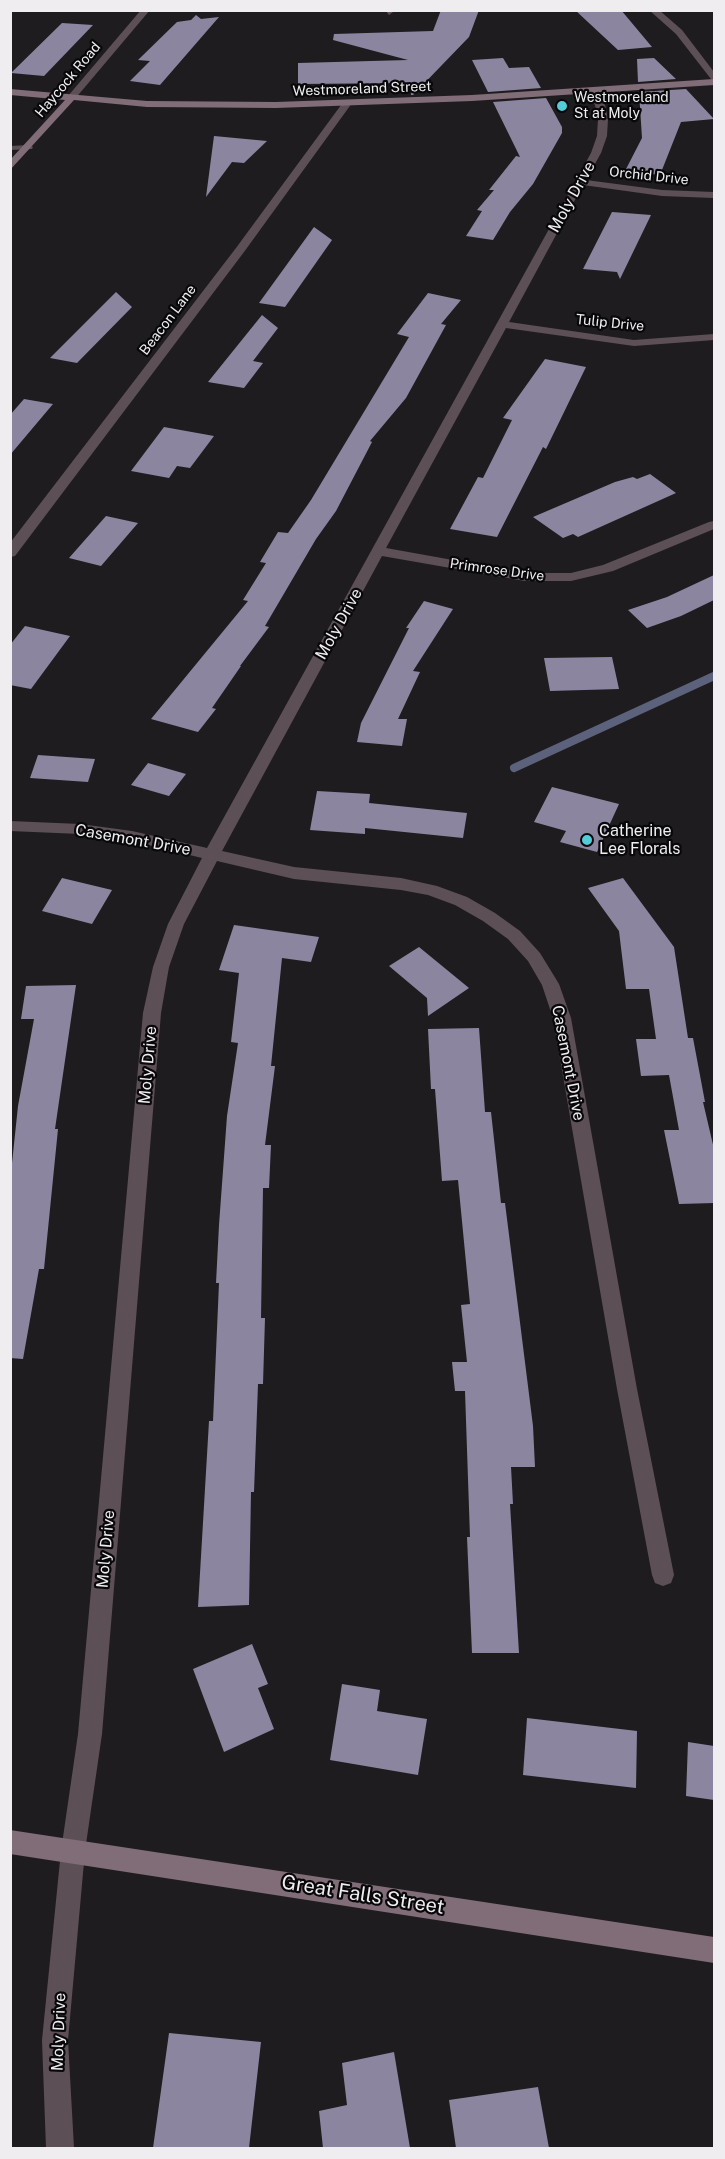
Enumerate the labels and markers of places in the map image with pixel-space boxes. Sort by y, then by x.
place label: Westmoreland St at Moly [574,90,669,122]
marker: Westmoreland St at Moly [555,99,569,113]
place label: Catherine Lee Florals [599,821,680,859]
marker: Catherine Lee Florals [580,833,594,847]

